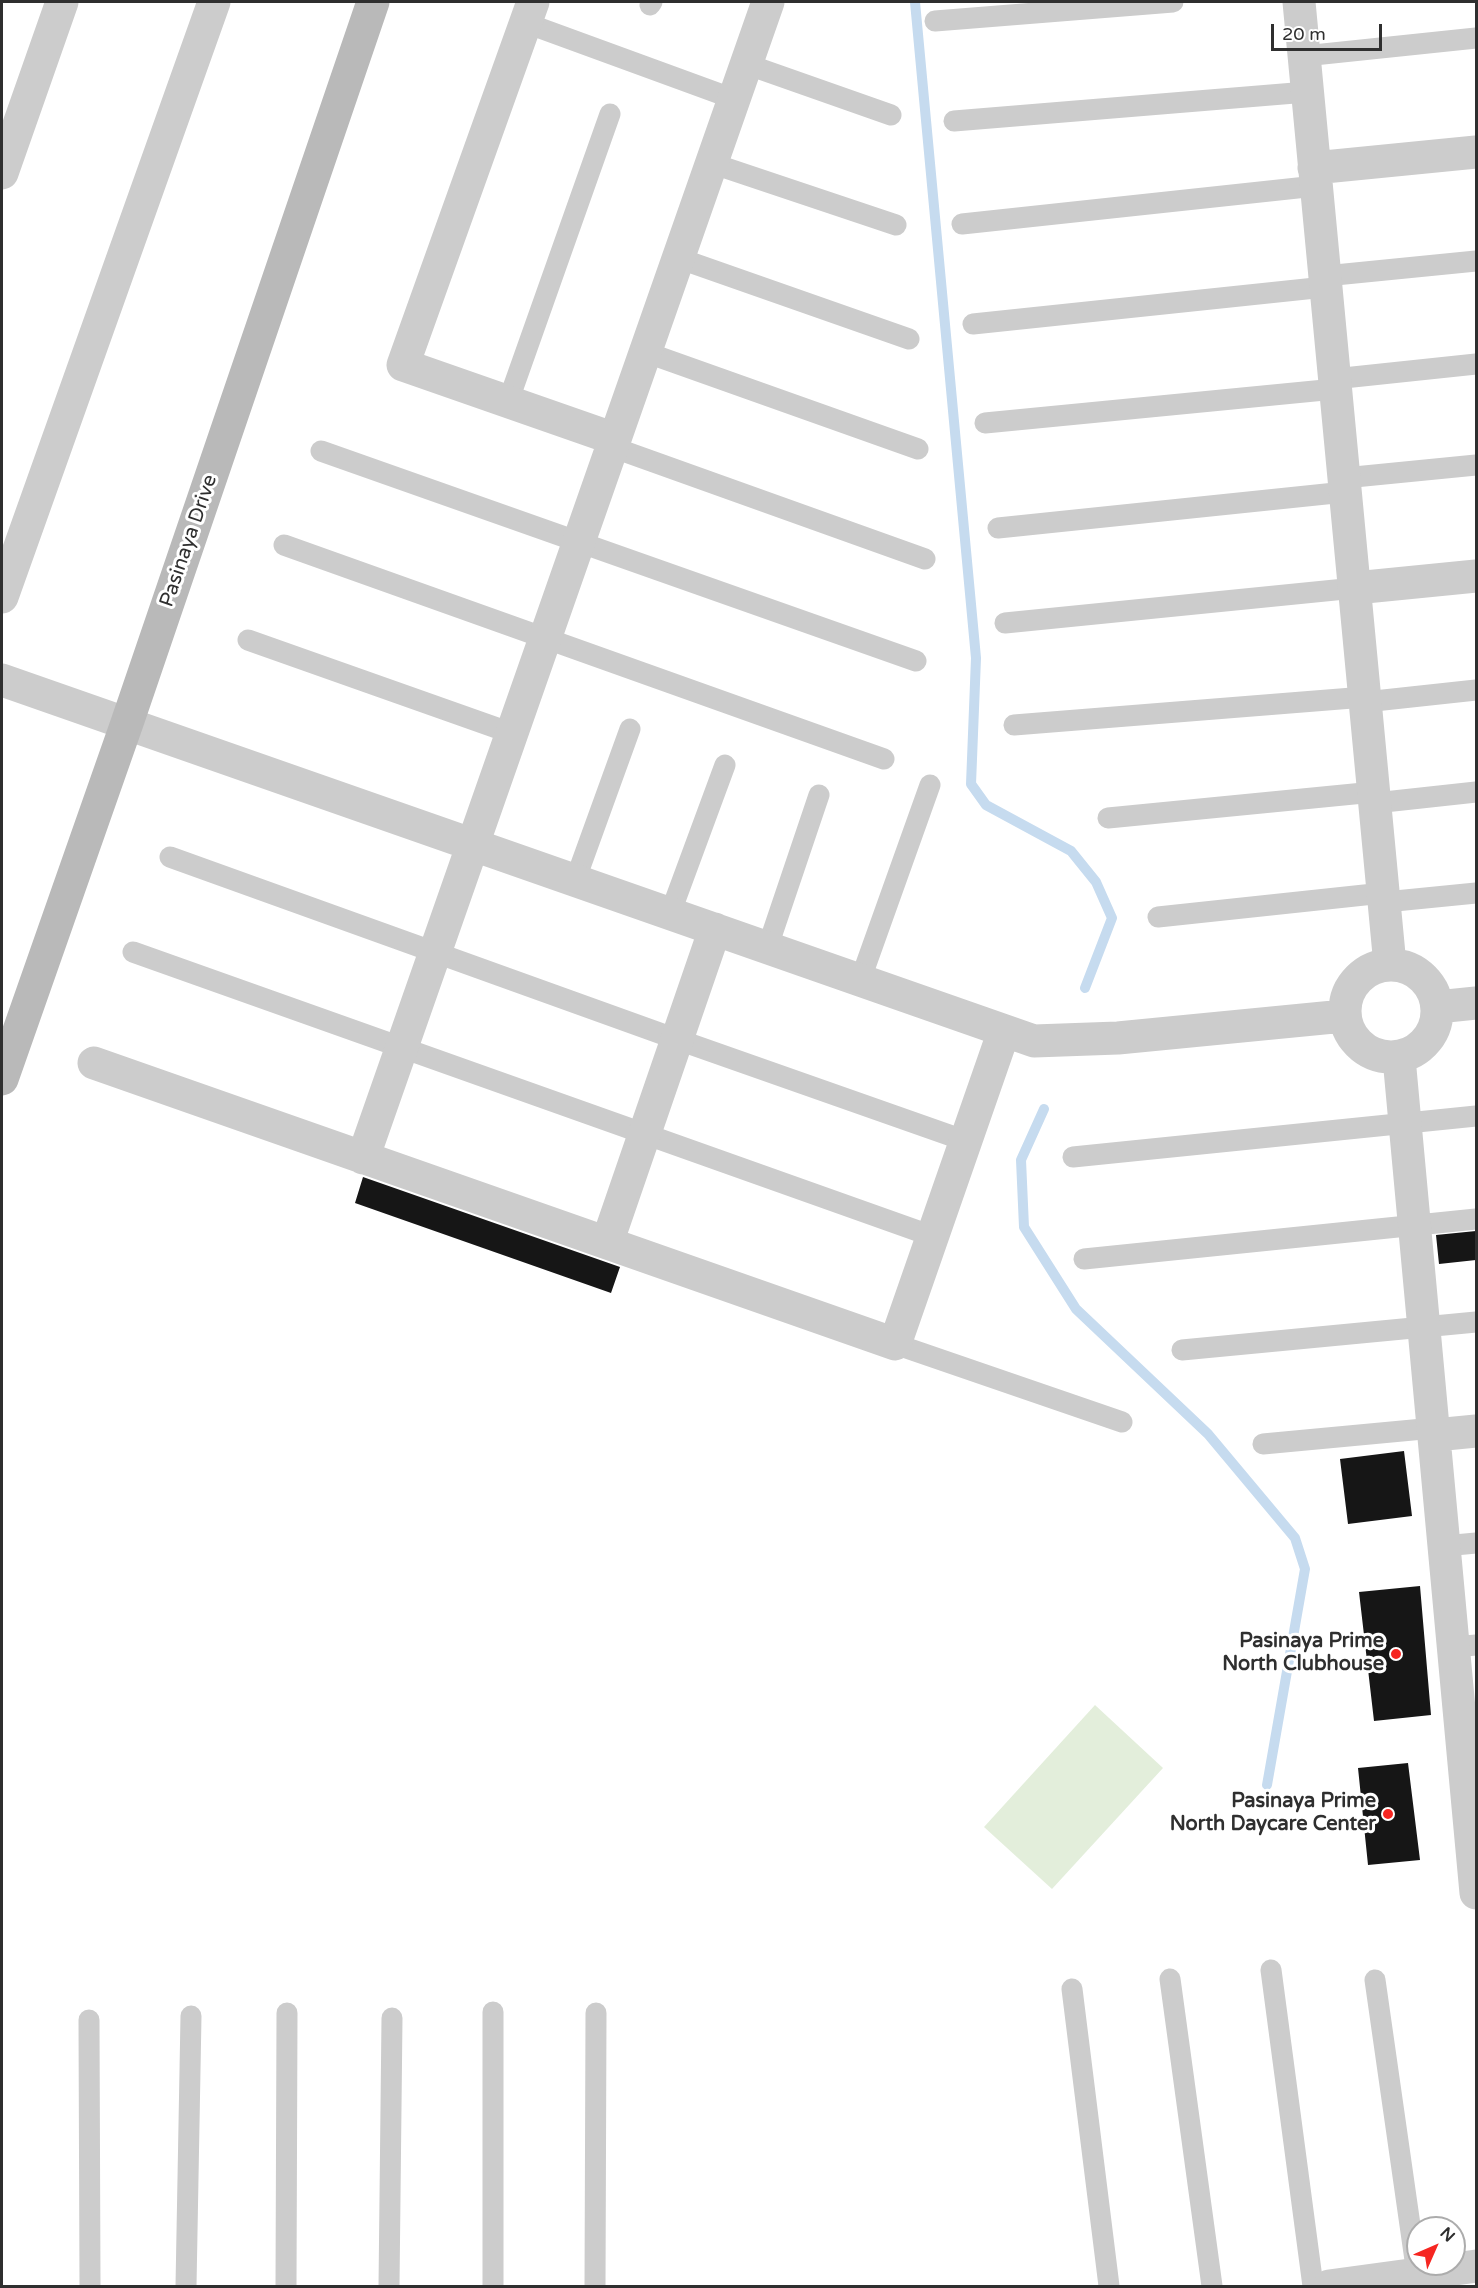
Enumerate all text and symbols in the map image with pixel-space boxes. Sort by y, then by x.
scale bar [1274,12,1385,50]
text: 20 m [1282,23,1326,45]
street label: Pasinaya Drive [155,472,223,610]
place label: Pasinaya Prime North Clubhouse [1222,1630,1384,1677]
marker: Pasinaya Prime North Clubhouse [1389,1647,1403,1661]
place label: Pasinaya Prime North Daycare Center [1170,1790,1376,1837]
marker: Pasinaya Prime North Daycare Center [1381,1807,1395,1821]
north arrow [1406,2216,1466,2276]
text: N [1436,2223,1459,2246]

